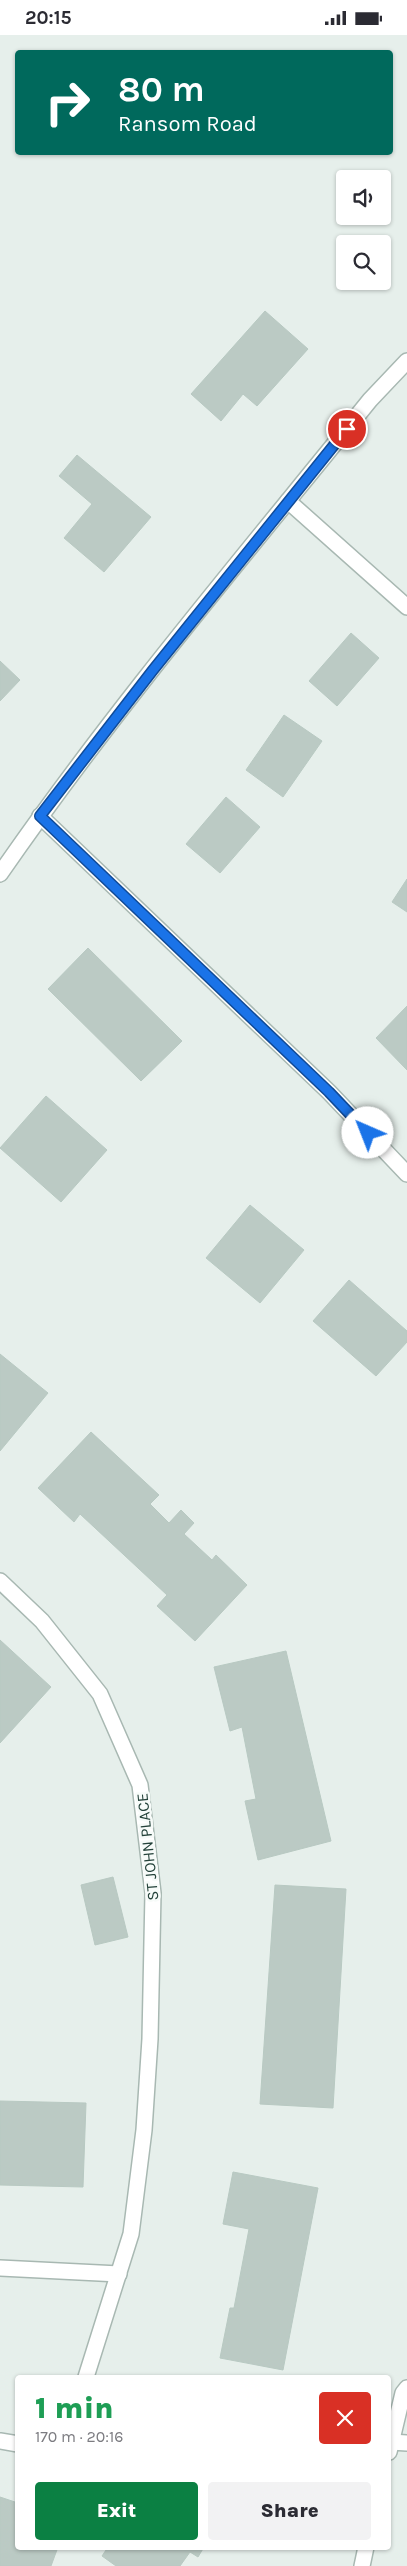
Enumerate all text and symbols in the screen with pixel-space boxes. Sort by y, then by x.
text: 20:15 [25,7,71,29]
text: 80 m [118,69,205,110]
icon: right [35,70,100,135]
text: Ransom Road [118,111,257,137]
map controls [336,170,391,290]
button: sound [336,170,391,225]
button: search [336,235,391,290]
pin [326,408,368,450]
icon: arrive [333,415,361,443]
position arrow [341,1106,393,1158]
street label: ST JOHN PLACE [132,1792,163,1902]
text: 1 min [35,2390,114,2426]
button: close [319,2392,371,2444]
text: 170 m · 20:16 [35,2427,123,2446]
button: Exit [35,2482,198,2540]
button: Share [208,2482,371,2540]

